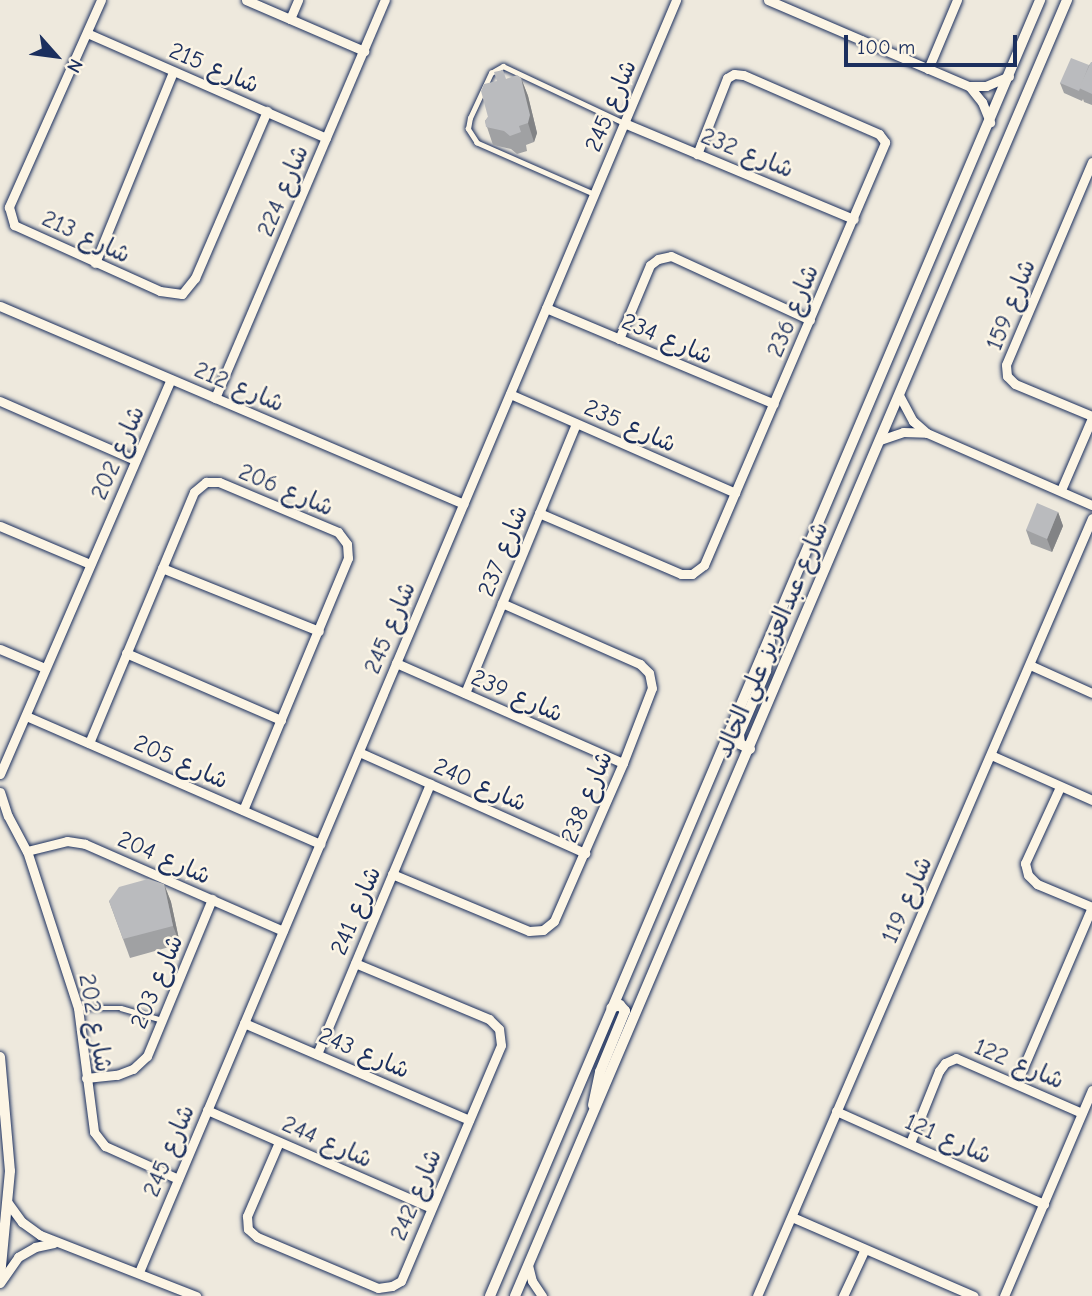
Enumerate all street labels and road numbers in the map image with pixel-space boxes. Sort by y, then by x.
street label: شارع 215 [165,36,263,100]
street label: شارع 245 [579,56,643,156]
street label: شارع 232 [697,121,797,185]
street label: شارع 224 [251,141,315,241]
street label: شارع 213 [37,204,135,270]
street label: شارع 159 [980,255,1042,355]
street label: شارع 236 [761,260,825,362]
street label: شارع 234 [617,307,717,371]
street label: شارع 212 [190,355,288,419]
street label: شارع 235 [580,393,680,459]
street label: شارع 202 [85,402,151,504]
street label: شارع 206 [234,457,338,523]
street label: شارع 237 [472,501,534,601]
street label: شارع عبدالعزيز علي الخالد [709,518,835,762]
street label: شارع 245 [358,578,422,678]
street label: شارع 239 [467,663,567,729]
street label: شارع 205 [129,728,233,796]
street label: شارع 238 [555,747,619,847]
street label: شارع 240 [429,752,531,818]
street label: شارع 204 [113,825,215,891]
street label: شارع 119 [875,852,939,948]
street label: شارع 241 [324,862,388,960]
street label: شارع 203 [124,931,190,1033]
street label: شارع 202 [72,971,118,1075]
street label: شارع 243 [314,1021,414,1085]
street label: شارع 122 [970,1032,1068,1096]
street label: شارع 245 [137,1101,201,1201]
street label: شارع 121 [900,1107,996,1171]
street label: شارع 244 [277,1109,377,1175]
street label: شارع 242 [384,1145,448,1245]

